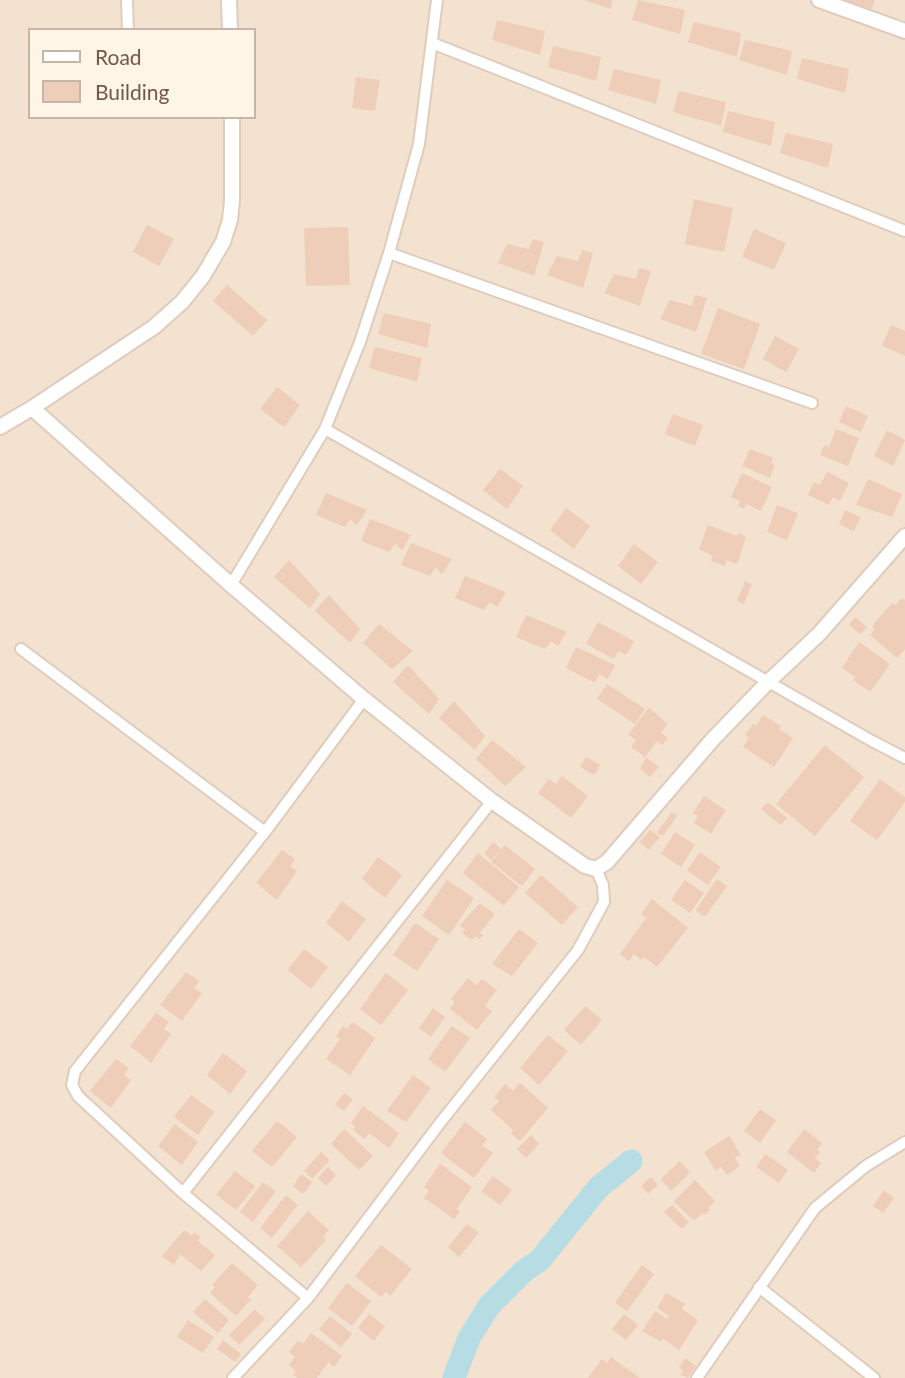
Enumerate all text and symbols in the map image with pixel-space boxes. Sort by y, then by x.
legend [28,28,256,119]
text: Road [95,44,142,69]
text: Building [95,79,170,104]

